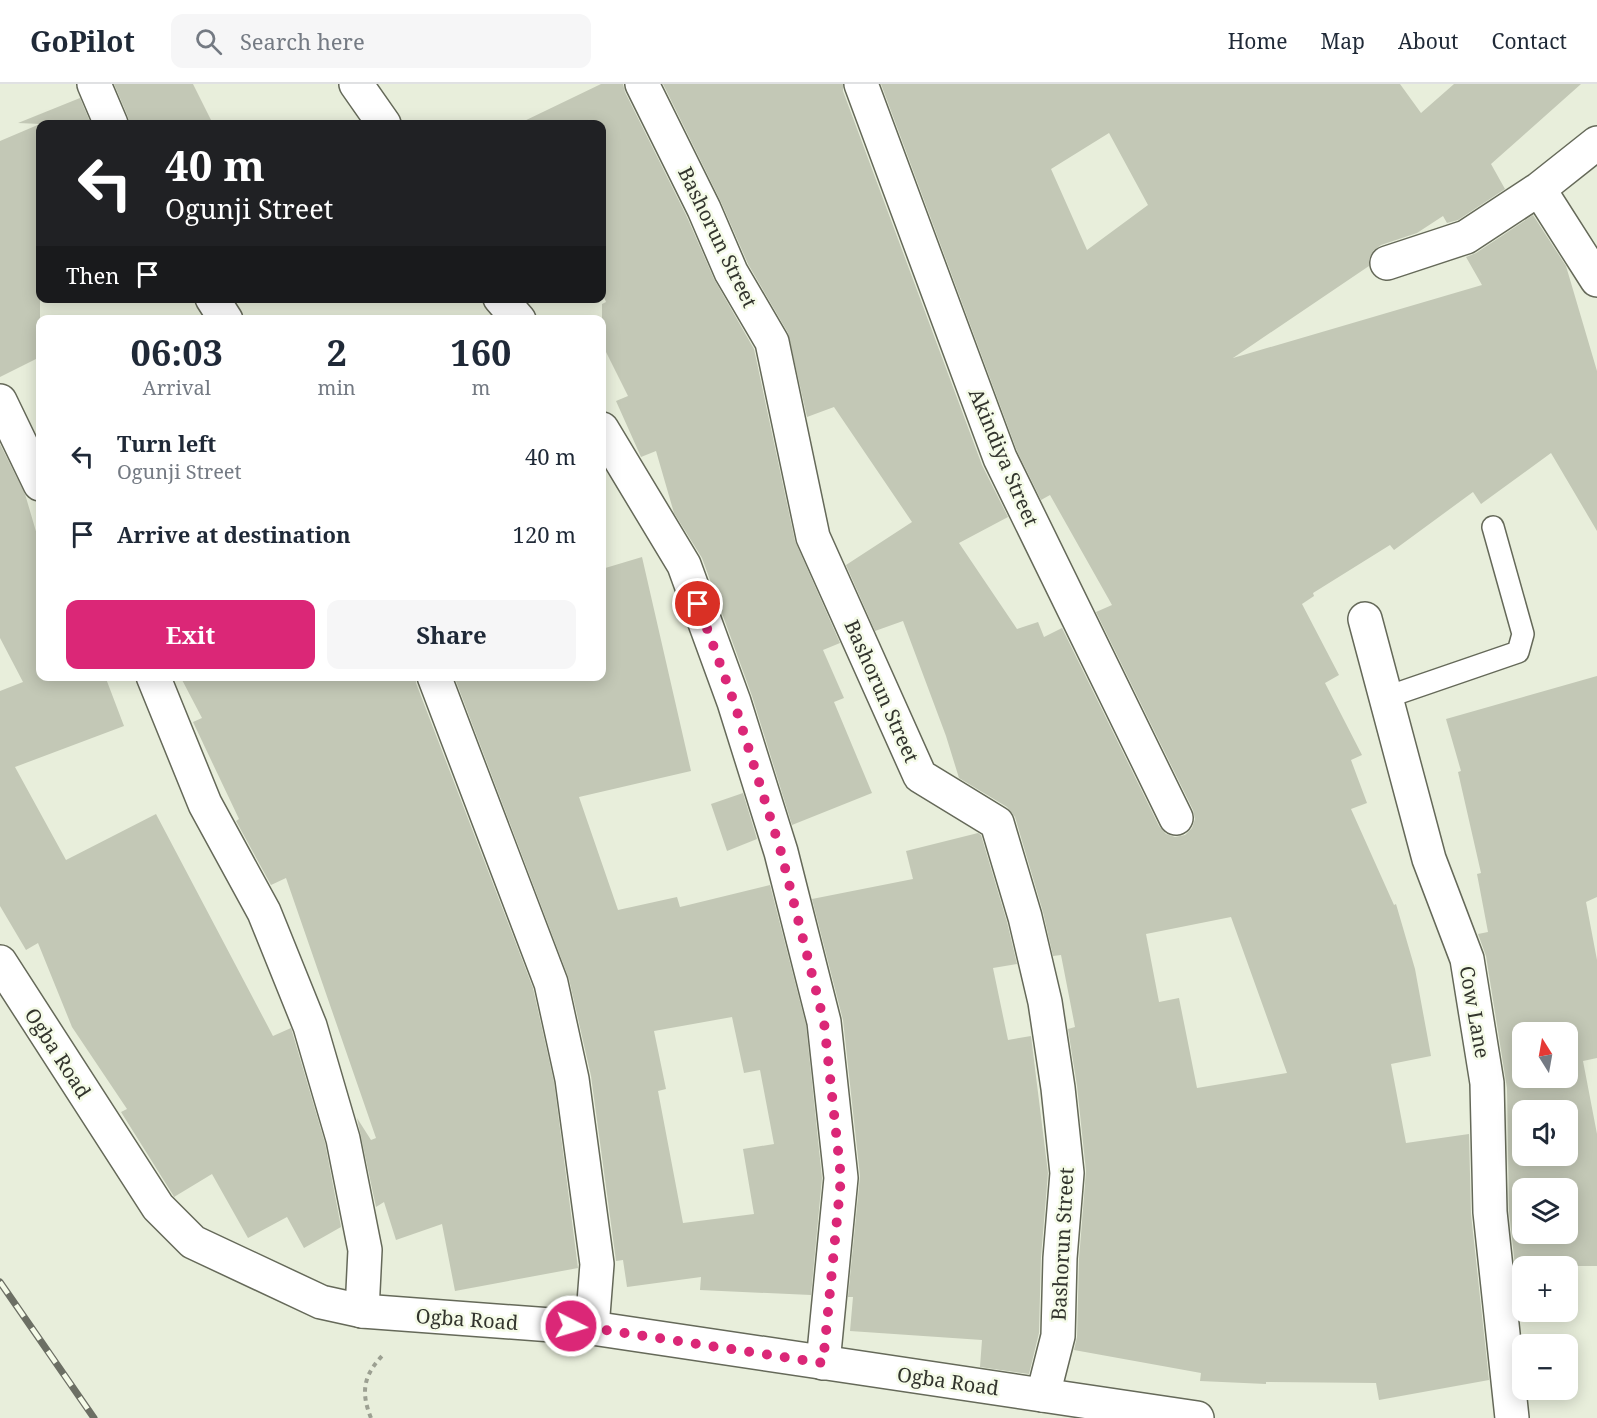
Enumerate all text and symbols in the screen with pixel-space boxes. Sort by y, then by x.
search box [171,14,591,68]
text: GoPilot [30,22,135,60]
icon: search [192,25,225,58]
text: Search here [240,26,365,56]
text: Home [1228,27,1288,55]
text: Map [1321,27,1365,55]
text: About [1398,27,1459,55]
text: Contact [1492,27,1567,55]
text: 40 m [165,136,265,193]
icon: left [66,144,144,222]
street label: Bashorun Street [672,162,764,312]
text: Ogunji Street [165,190,333,227]
icon: arrive [131,258,164,291]
text: Then [66,260,119,290]
text: 06:03 [131,328,223,377]
text: 2 [326,328,347,377]
text: 160 [450,328,511,377]
text: Arrival [143,374,211,401]
text: min [318,374,356,401]
text: m [471,374,490,401]
street label: Akindiya Street [963,384,1045,530]
text: Turn left [117,428,216,458]
icon: left [66,440,99,473]
text: 40 m [525,441,576,471]
text: Ogunji Street [117,458,242,485]
icon: arrive [66,518,99,551]
text: Arrive at destination [117,519,351,549]
text: 120 m [513,519,576,549]
pin [672,578,723,629]
icon: arrive [681,587,714,620]
button: Exit [66,600,315,669]
button: Share [327,600,576,669]
street label: Bashorun Street [838,615,926,767]
street label: Cow Lane [1454,964,1496,1060]
street label: Ogba Road [19,1003,97,1103]
north arrow [1512,1022,1578,1088]
map controls [1512,1022,1578,1400]
button: sound [1512,1100,1578,1166]
street label: Bashorun Street [1044,1167,1080,1321]
button: layers [1512,1178,1578,1244]
button: + [1512,1256,1578,1322]
position arrow [539,1294,603,1358]
street label: Ogba Road [415,1302,519,1336]
button: − [1512,1334,1578,1400]
street label: Ogba Road [895,1360,1001,1402]

